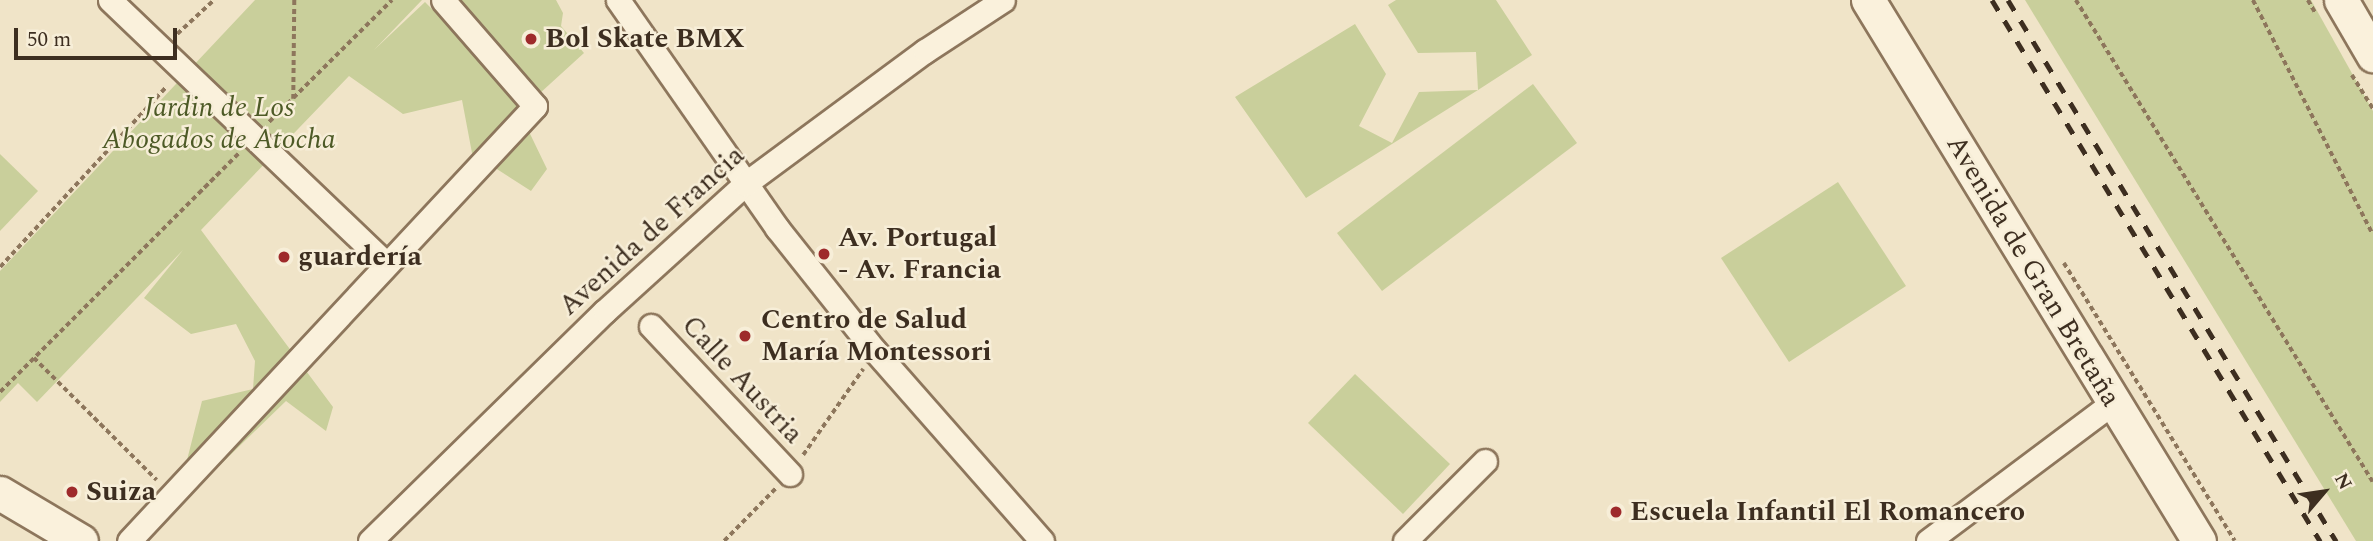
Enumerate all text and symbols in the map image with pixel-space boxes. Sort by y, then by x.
scale bar [18,14,180,58]
place label: Bol Skate BMX [545,22,745,56]
text: 50 m [27,24,71,56]
marker: Bol Skate BMX [523,31,539,47]
park label: Jardin de Los Abogados de Atocha [102,91,336,157]
street label: Avenida de Gran Bretaña [1939,129,2127,413]
street label: Avenida de Francia [552,139,752,323]
place label: Av. Portugal - Av. Francia [838,221,1001,287]
place label: guardería [298,240,422,274]
marker: Av. Portugal - Av. Francia [816,246,832,262]
marker: guardería [276,249,292,265]
place label: Centro de Salud María Montessori [761,303,992,369]
street label: Calle Austria [674,309,810,451]
marker: Centro de Salud María Montessori [735,326,755,346]
north arrow [2289,457,2359,527]
text: N [2326,468,2359,495]
place label: Suiza [86,475,156,509]
marker: Suiza [64,484,80,500]
place label: Escuela Infantil El Romancero [1630,495,2025,529]
marker: Escuela Infantil El Romancero [1608,504,1624,520]

